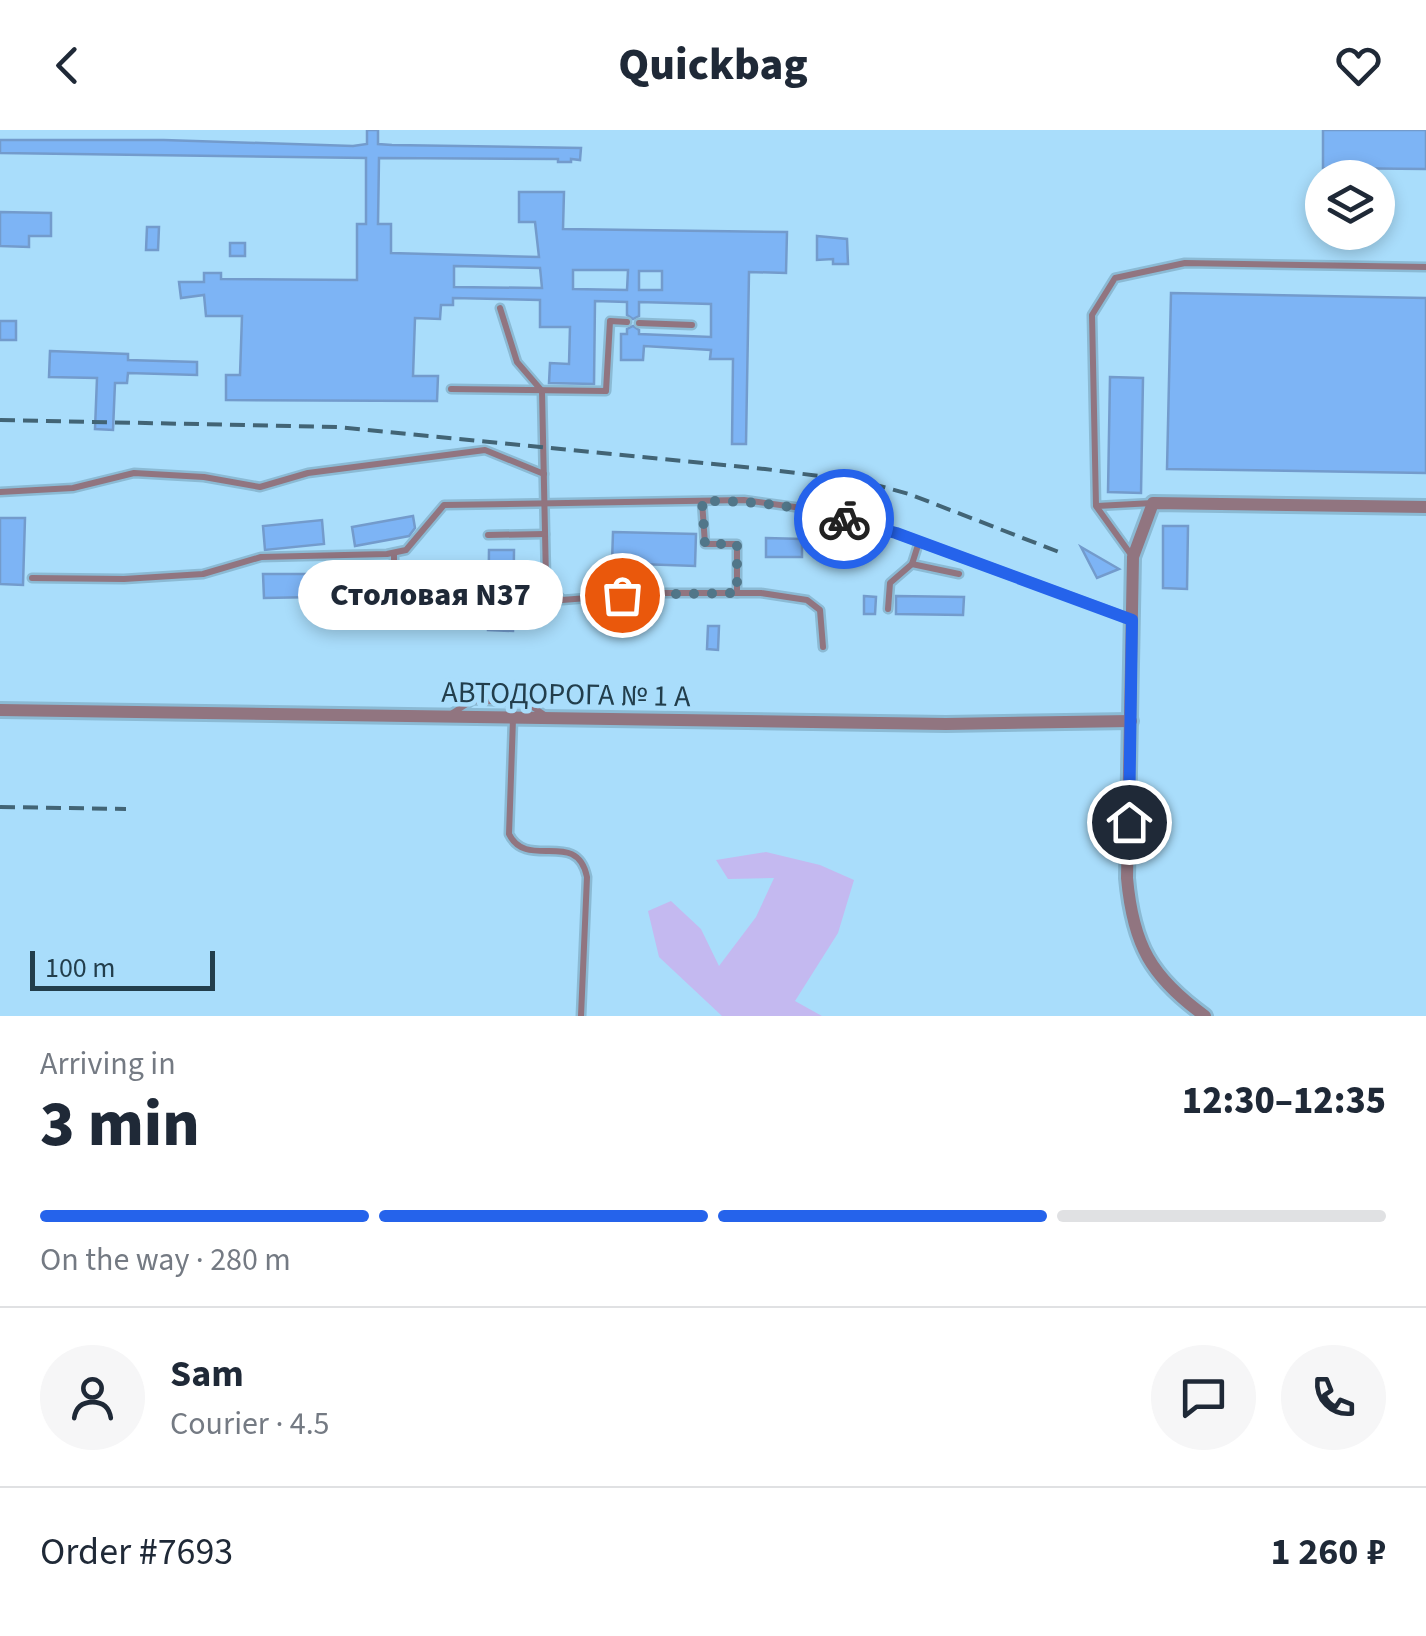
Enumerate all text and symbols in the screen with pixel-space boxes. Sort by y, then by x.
text: Quickbag [618,33,808,97]
icon: back [40,38,95,93]
icon: heart [1331,38,1386,93]
map controls [1305,160,1395,250]
button: layers [1305,160,1395,250]
courier [794,469,894,569]
icon: bike [817,492,872,547]
pin [580,553,665,638]
callout: Столовая N37 [297,560,562,630]
icon: bag [595,568,650,623]
text: Столовая N37 [330,572,531,618]
street label: АВТОДОРОГА № 1 А [441,671,692,718]
pin [1087,780,1172,865]
icon: home [1102,795,1157,850]
scale bar [30,946,215,990]
text: 100 m [45,948,116,988]
text: Arriving in [40,1041,176,1087]
text: 12:30–12:35 [1182,1074,1386,1128]
text: 3 min [40,1078,200,1171]
text: On the way · 280 m [40,1237,291,1283]
button: person [40,1345,145,1450]
button: chat [1151,1345,1256,1450]
button: phone [1281,1345,1386,1450]
text: Sam [170,1347,244,1401]
text: Courier · 4.5 [170,1401,330,1447]
text: Order #7693 [40,1525,233,1579]
text: 1 260 ₽ [1270,1525,1386,1579]

